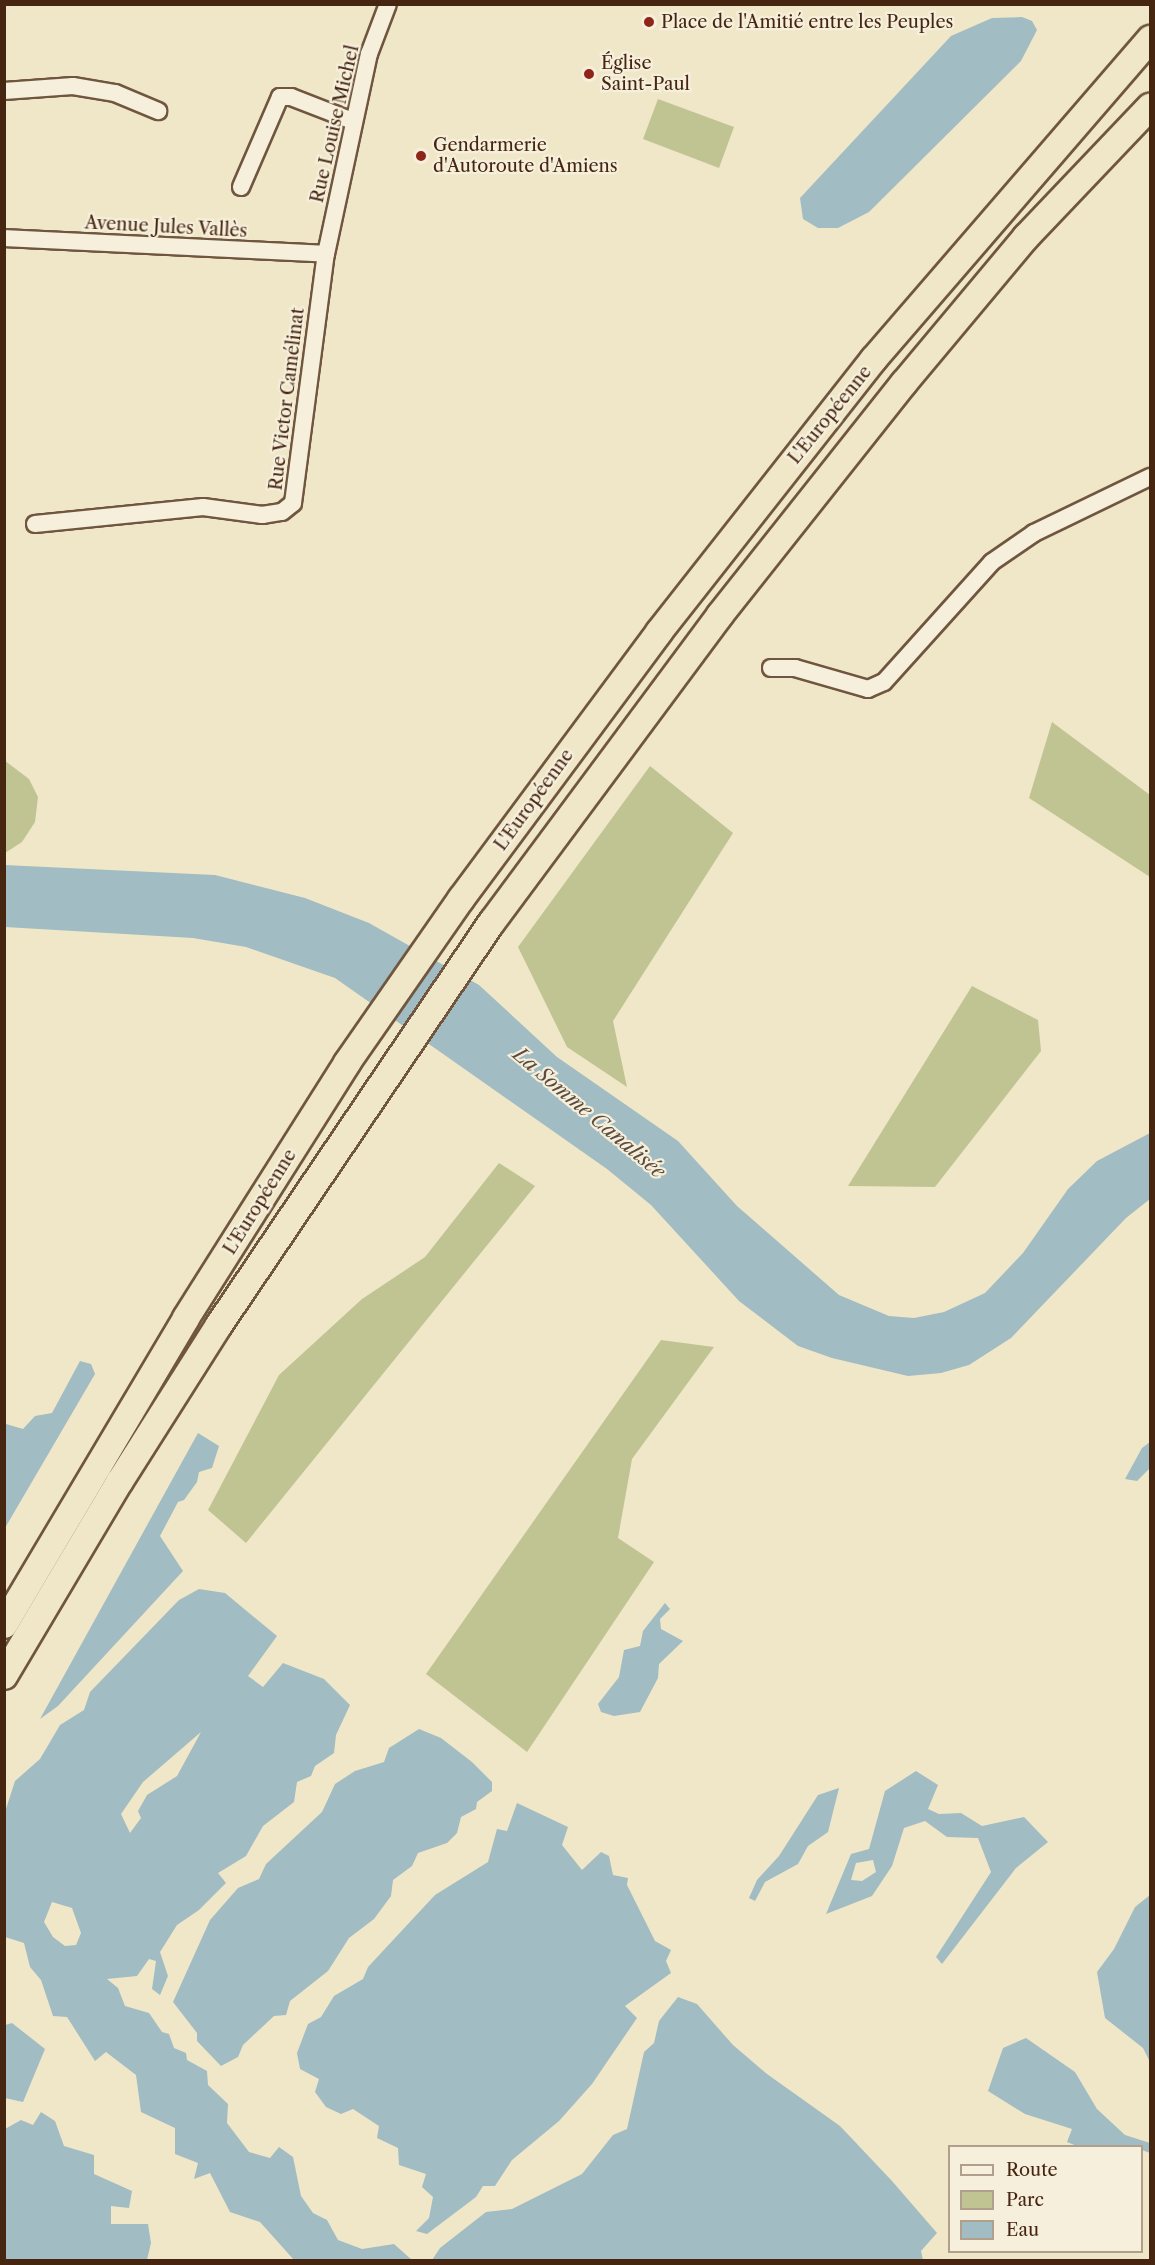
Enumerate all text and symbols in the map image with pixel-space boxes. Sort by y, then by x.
place label: Place de l'Amitié entre les Peuples [661,11,953,33]
marker: Place de l'Amitié entre les Peuples [642,15,656,29]
street label: Rue Louise Michel [306,43,364,205]
place label: Église Saint-Paul [601,53,690,96]
marker: Église Saint-Paul [582,67,596,81]
place label: Gendarmerie d'Autoroute d'Amiens [433,135,618,178]
marker: Gendarmerie d'Autoroute d'Amiens [414,149,428,163]
street label: Avenue Jules Vallès [84,212,248,242]
street label: Rue Victor Camélinat [265,306,309,492]
street label: L'Européenne [784,362,876,468]
street label: L'Européenne [490,745,578,855]
water label: La Somme Canalisée [508,1042,670,1184]
street label: L'Européenne [219,1145,301,1259]
legend [948,2145,1143,2253]
text: Route [1006,2159,1058,2181]
text: Parc [1006,2189,1044,2211]
text: Eau [1006,2219,1039,2241]

